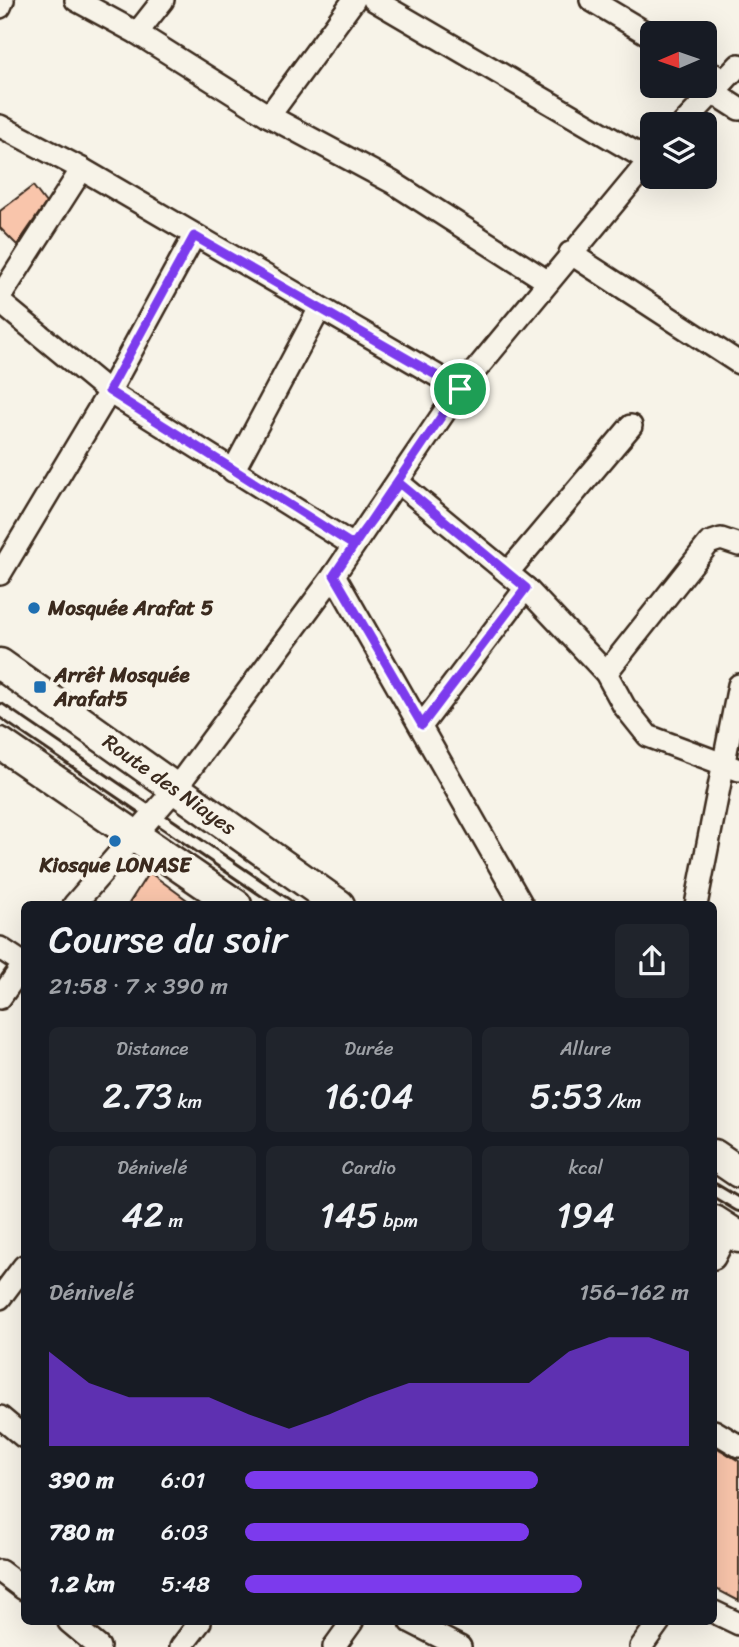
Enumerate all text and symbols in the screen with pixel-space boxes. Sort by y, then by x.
north arrow [640,21,718,98]
map controls [640,21,717,189]
button: layers [640,112,717,189]
pin [430,359,490,419]
icon: arrive [441,370,479,408]
place label: Mosquée Arafat 5 [47,589,214,627]
marker: Mosquée Arafat 5 [26,600,42,616]
place label: Arrêt Mosquée Arafat5 [53,656,190,718]
marker: Arrêt Mosquée Arafat5 [32,679,48,695]
street label: Route des Niayes [94,723,245,846]
marker: Kiosque LONASE [107,833,123,849]
place label: Kiosque LONASE [38,846,193,884]
text: Course du soir [49,906,287,973]
button: share [615,924,689,998]
text: 21:58 · 7 × 390 m [49,966,228,1007]
text: Distance [116,1032,188,1065]
text: Durée [345,1032,393,1065]
text: Allure [560,1032,611,1065]
text: 2.73 [103,1065,173,1127]
text: 16:04 [324,1065,414,1127]
text: 5:53 [530,1065,602,1127]
text: km [173,1085,202,1118]
text: /km [602,1085,641,1118]
text: Dénivelé [117,1151,188,1184]
text: Cardio [342,1151,396,1184]
text: kcal [568,1151,603,1184]
text: 42 [122,1184,164,1246]
text: 145 [320,1184,378,1246]
text: 194 [556,1184,615,1246]
text: m [164,1204,183,1237]
text: bpm [378,1204,418,1237]
text: Dénivelé [49,1272,134,1313]
text: 156–162 m [579,1272,689,1313]
text: 390 m [49,1460,114,1501]
text: 6:01 [161,1460,205,1501]
text: 780 m [49,1512,114,1553]
text: 6:03 [161,1512,208,1553]
text: 1.2 km [49,1564,115,1605]
text: 5:48 [161,1564,210,1605]

